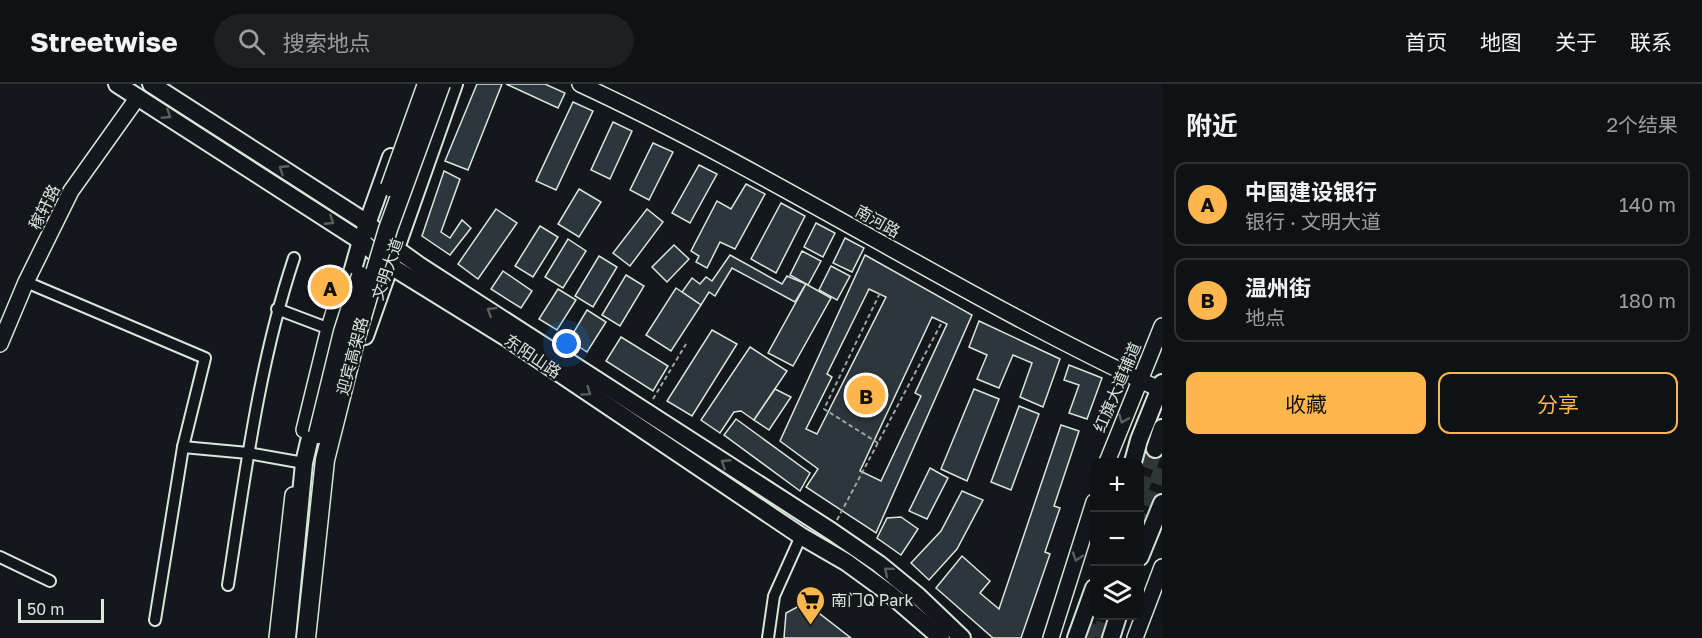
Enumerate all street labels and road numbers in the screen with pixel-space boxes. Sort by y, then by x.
street label: 稼轩路 [24,181,64,233]
street label: 南河路 [852,201,904,241]
street label: 文明大道 [367,235,407,303]
street label: 迎宾高架路 [332,315,372,397]
street label: 东阳山路 [501,330,565,382]
street label: 红旗大道辅道 [1089,339,1145,435]

